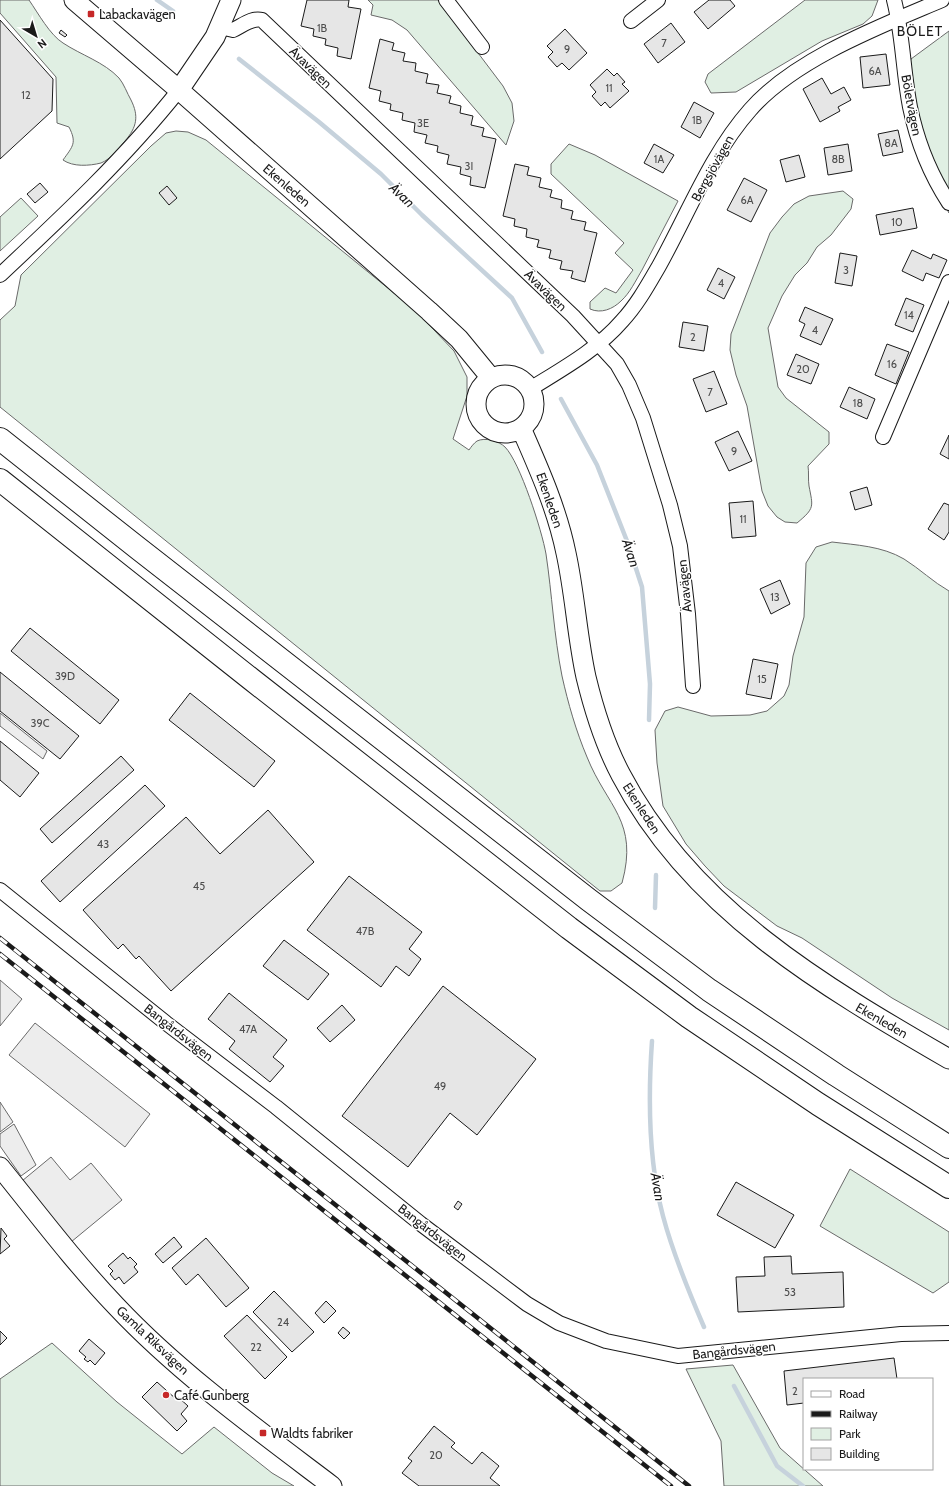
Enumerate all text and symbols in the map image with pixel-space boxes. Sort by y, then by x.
place label: Labackavägen [99,6,176,22]
marker: Labackavägen [86,9,96,19]
north arrow [16,16,56,56]
house number: 1B [317,21,328,35]
district label: BÖLET [897,22,943,40]
text: N [35,36,50,52]
house number: 7 [661,36,667,50]
house number: 9 [564,42,570,56]
street label: Ävavägen [286,43,336,91]
house number: 6A [868,64,882,78]
street label: Böletvägen [898,73,926,137]
house number: 11 [605,81,613,95]
house number: 12 [21,88,31,102]
house number: 1B [692,113,703,127]
house number: 3E [417,116,429,130]
street label: Bergsjövägen [687,132,738,204]
house number: 8A [884,136,898,150]
house number: 1A [654,152,664,166]
house number: 8B [831,152,845,166]
house number: 3I [465,159,473,173]
street label: Ekenleden [260,160,314,210]
water label: Ävan [385,178,419,211]
house number: 6A [740,193,754,207]
house number: 10 [891,215,903,229]
house number: 3 [843,263,849,277]
street label: Ävavägen [521,266,571,314]
house number: 4 [718,276,725,290]
house number: 14 [904,308,915,322]
house number: 4 [812,323,819,337]
house number: 2 [690,330,696,344]
house number: 16 [887,357,897,371]
house number: 20 [796,362,810,376]
house number: 7 [707,385,713,399]
house number: 18 [853,396,863,410]
house number: 9 [731,444,737,458]
street label: Ekenleden [533,470,567,530]
house number: 11 [739,512,747,526]
water label: Ävan [618,536,644,569]
street label: Ävavägen [673,559,695,613]
house number: 13 [770,590,780,604]
house number: 39D [55,669,75,683]
house number: 15 [757,672,767,686]
house number: 39C [31,716,50,730]
street label: Ekenleden [620,780,664,836]
house number: 43 [97,837,109,851]
house number: 45 [193,879,205,893]
house number: 47B [356,924,375,938]
street label: Ekenleden [853,999,911,1041]
street label: Bangårdsvägen [141,1000,217,1064]
house number: 47A [239,1022,257,1036]
house number: 49 [434,1079,446,1093]
water label: Ävan [646,1170,669,1203]
street label: Bangårdsvägen [395,1200,471,1264]
house number: 53 [784,1285,796,1299]
street label: Gamla Riksvägen [113,1302,193,1378]
house number: 24 [277,1315,290,1329]
street label: Bangårdsvägen [692,1338,776,1362]
house number: 22 [250,1340,262,1354]
legend [803,1378,933,1470]
house number: 2 [792,1384,798,1398]
text: Road [839,1386,865,1401]
place label: Café Gunberg [174,1387,250,1403]
marker: Café Gunberg [161,1390,171,1400]
text: Railway [839,1406,877,1421]
place label: Waldts fabriker [271,1425,354,1441]
text: Park [839,1426,861,1441]
marker: Waldts fabriker [258,1428,268,1438]
text: Building [839,1446,881,1461]
house number: 20 [429,1448,443,1462]

